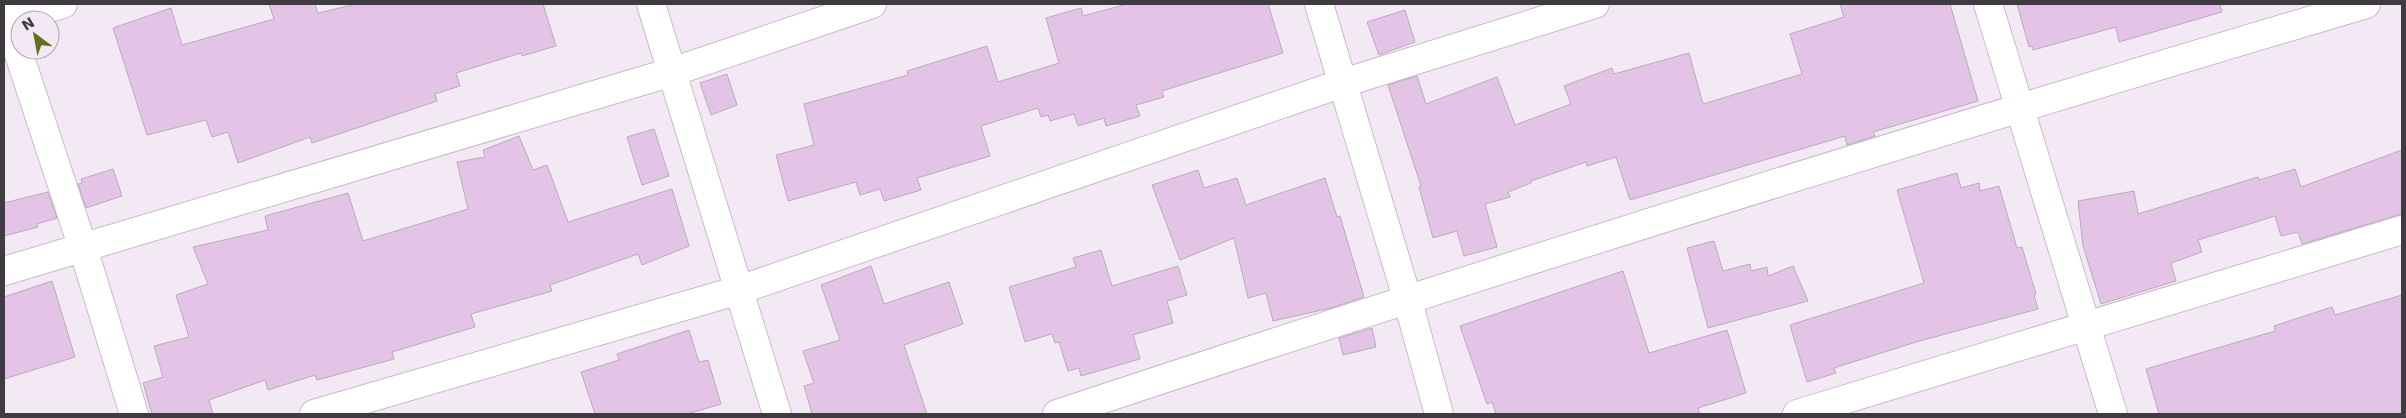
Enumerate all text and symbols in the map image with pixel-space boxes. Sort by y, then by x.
north arrow [10,10,60,60]
text: N [19,14,37,34]

